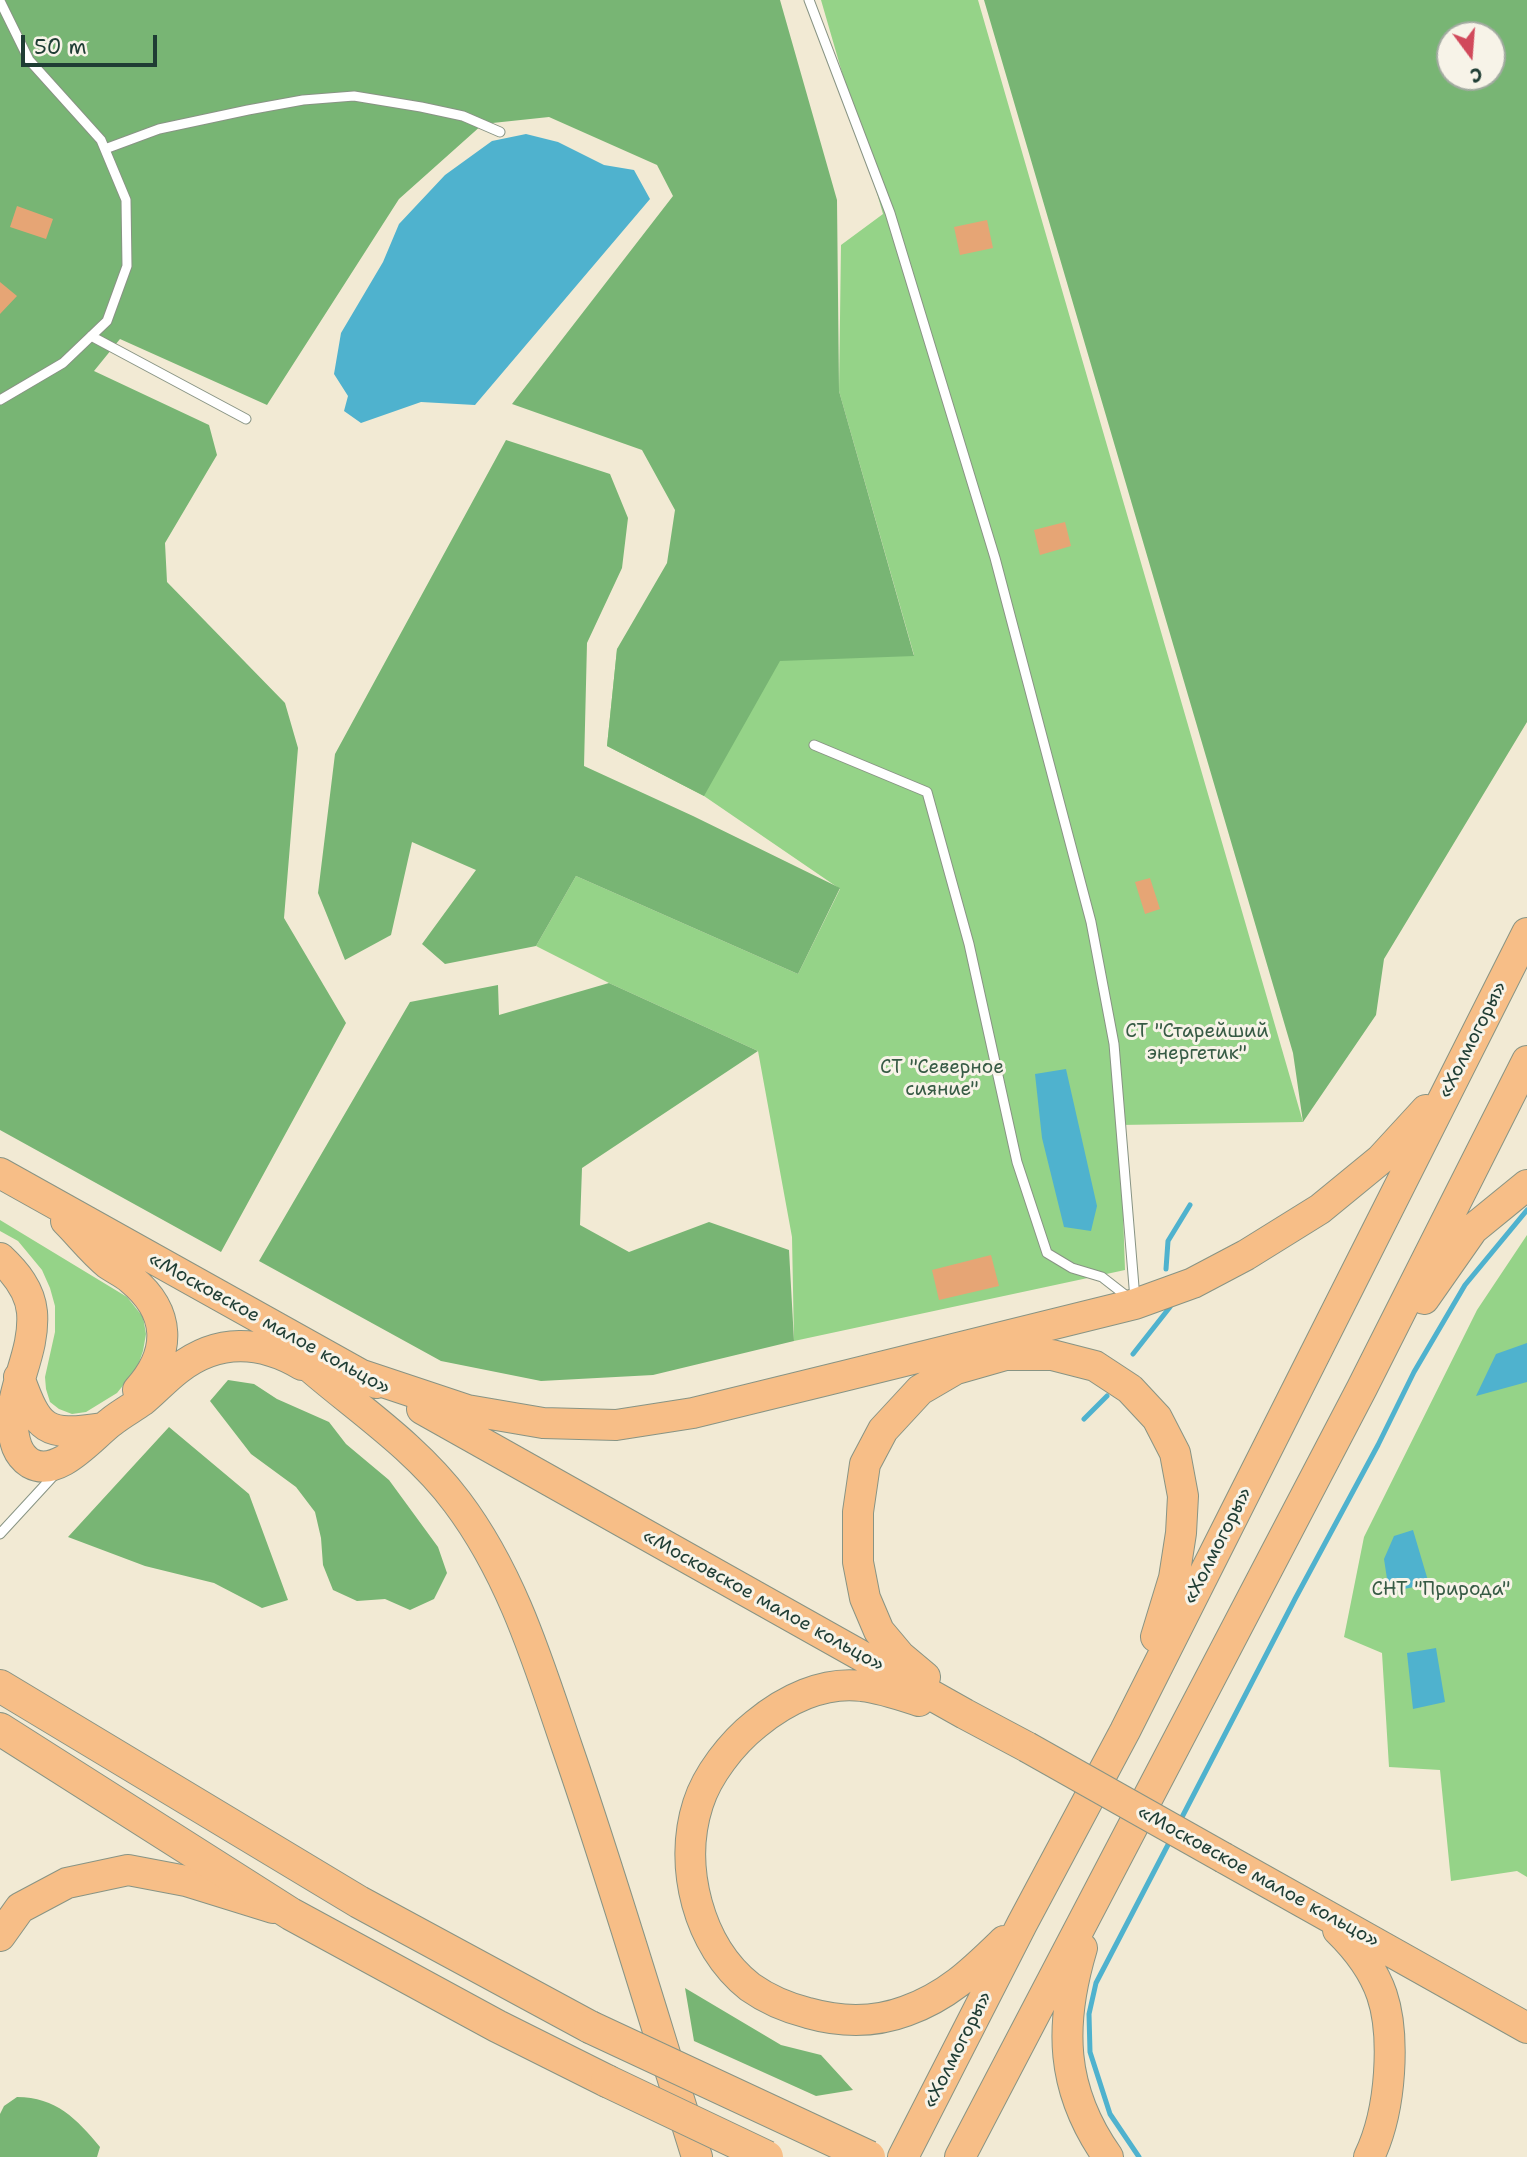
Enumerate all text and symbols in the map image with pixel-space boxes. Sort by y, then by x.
scale bar [24,21,161,65]
north arrow [1436,21,1506,91]
text: 50 m [34,33,87,61]
text: С [1467,61,1485,88]
street label: «Холмогоры» [1434,978,1512,1102]
park label: СТ "Старейший энергетик" [1125,1021,1269,1065]
park label: СТ "Северное сияние" [880,1057,1004,1101]
street label: «Московское малое кольцо» [144,1248,394,1400]
street label: «Холмогоры» [1179,1484,1257,1608]
street label: «Московское малое кольцо» [638,1525,888,1677]
park label: СНТ "Природа" [1372,1579,1510,1601]
street label: «Московское малое кольцо» [1133,1801,1383,1953]
street label: «Холмогоры» [919,1988,997,2112]

